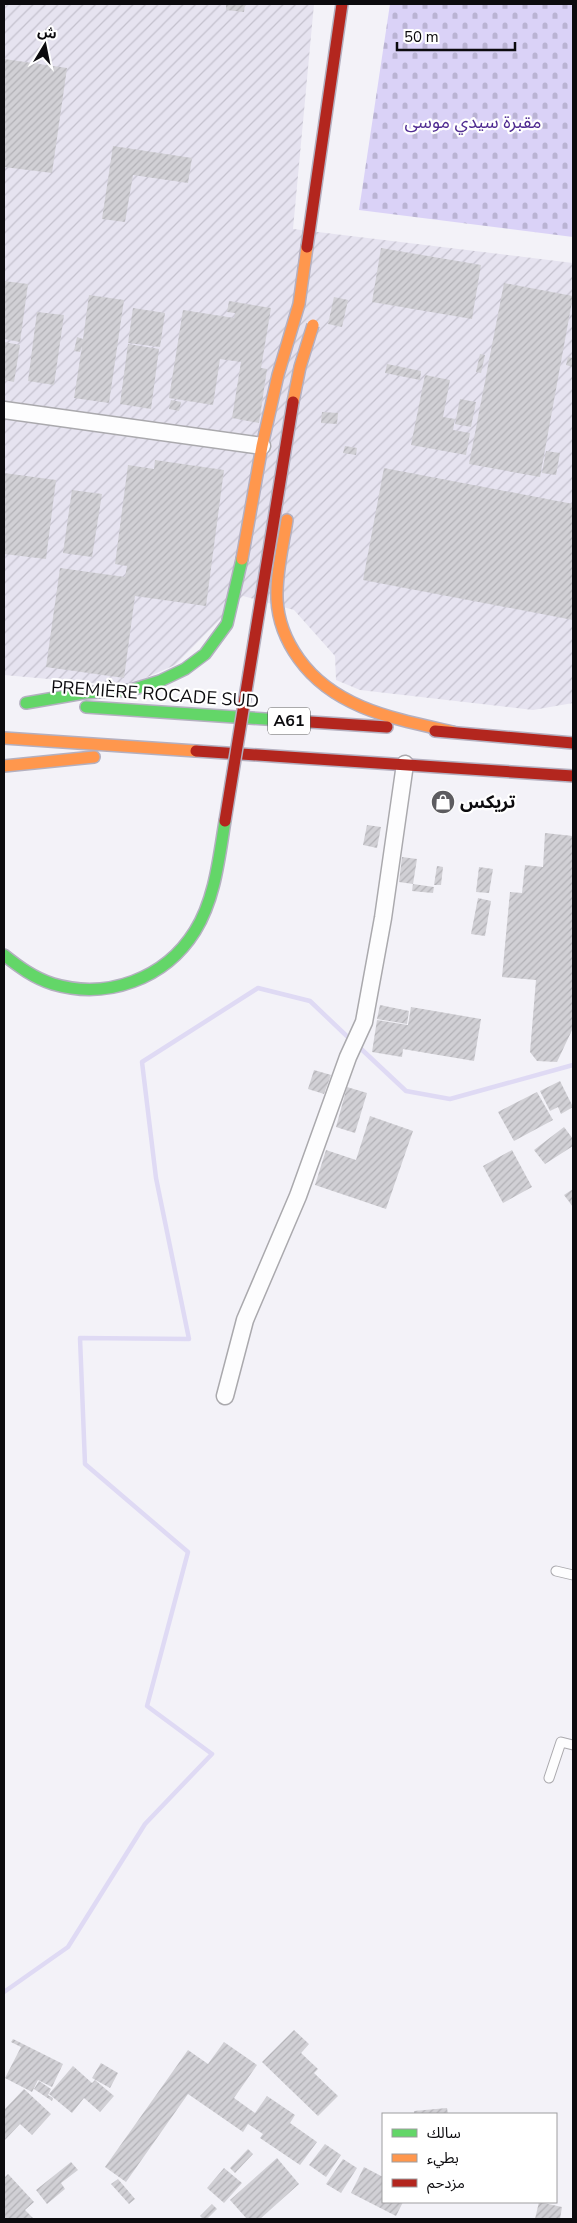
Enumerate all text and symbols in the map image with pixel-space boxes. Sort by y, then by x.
north arrow [20,20,70,70]
scale bar [397,20,514,52]
text: ش [36,22,58,44]
text: 50 m [404,27,439,47]
park label: مقبرة سيدي موسى [405,110,541,135]
street label: PREMIÈRE ROCADE SUD [50,675,260,713]
road number: A61 [268,708,310,734]
shop icon: تريكس [430,789,456,815]
place label: تريكس [460,790,516,814]
legend [382,2113,557,2203]
text: سالك [427,2123,461,2143]
text: بطيء [427,2148,459,2169]
text: مزدحم [427,2173,465,2194]

